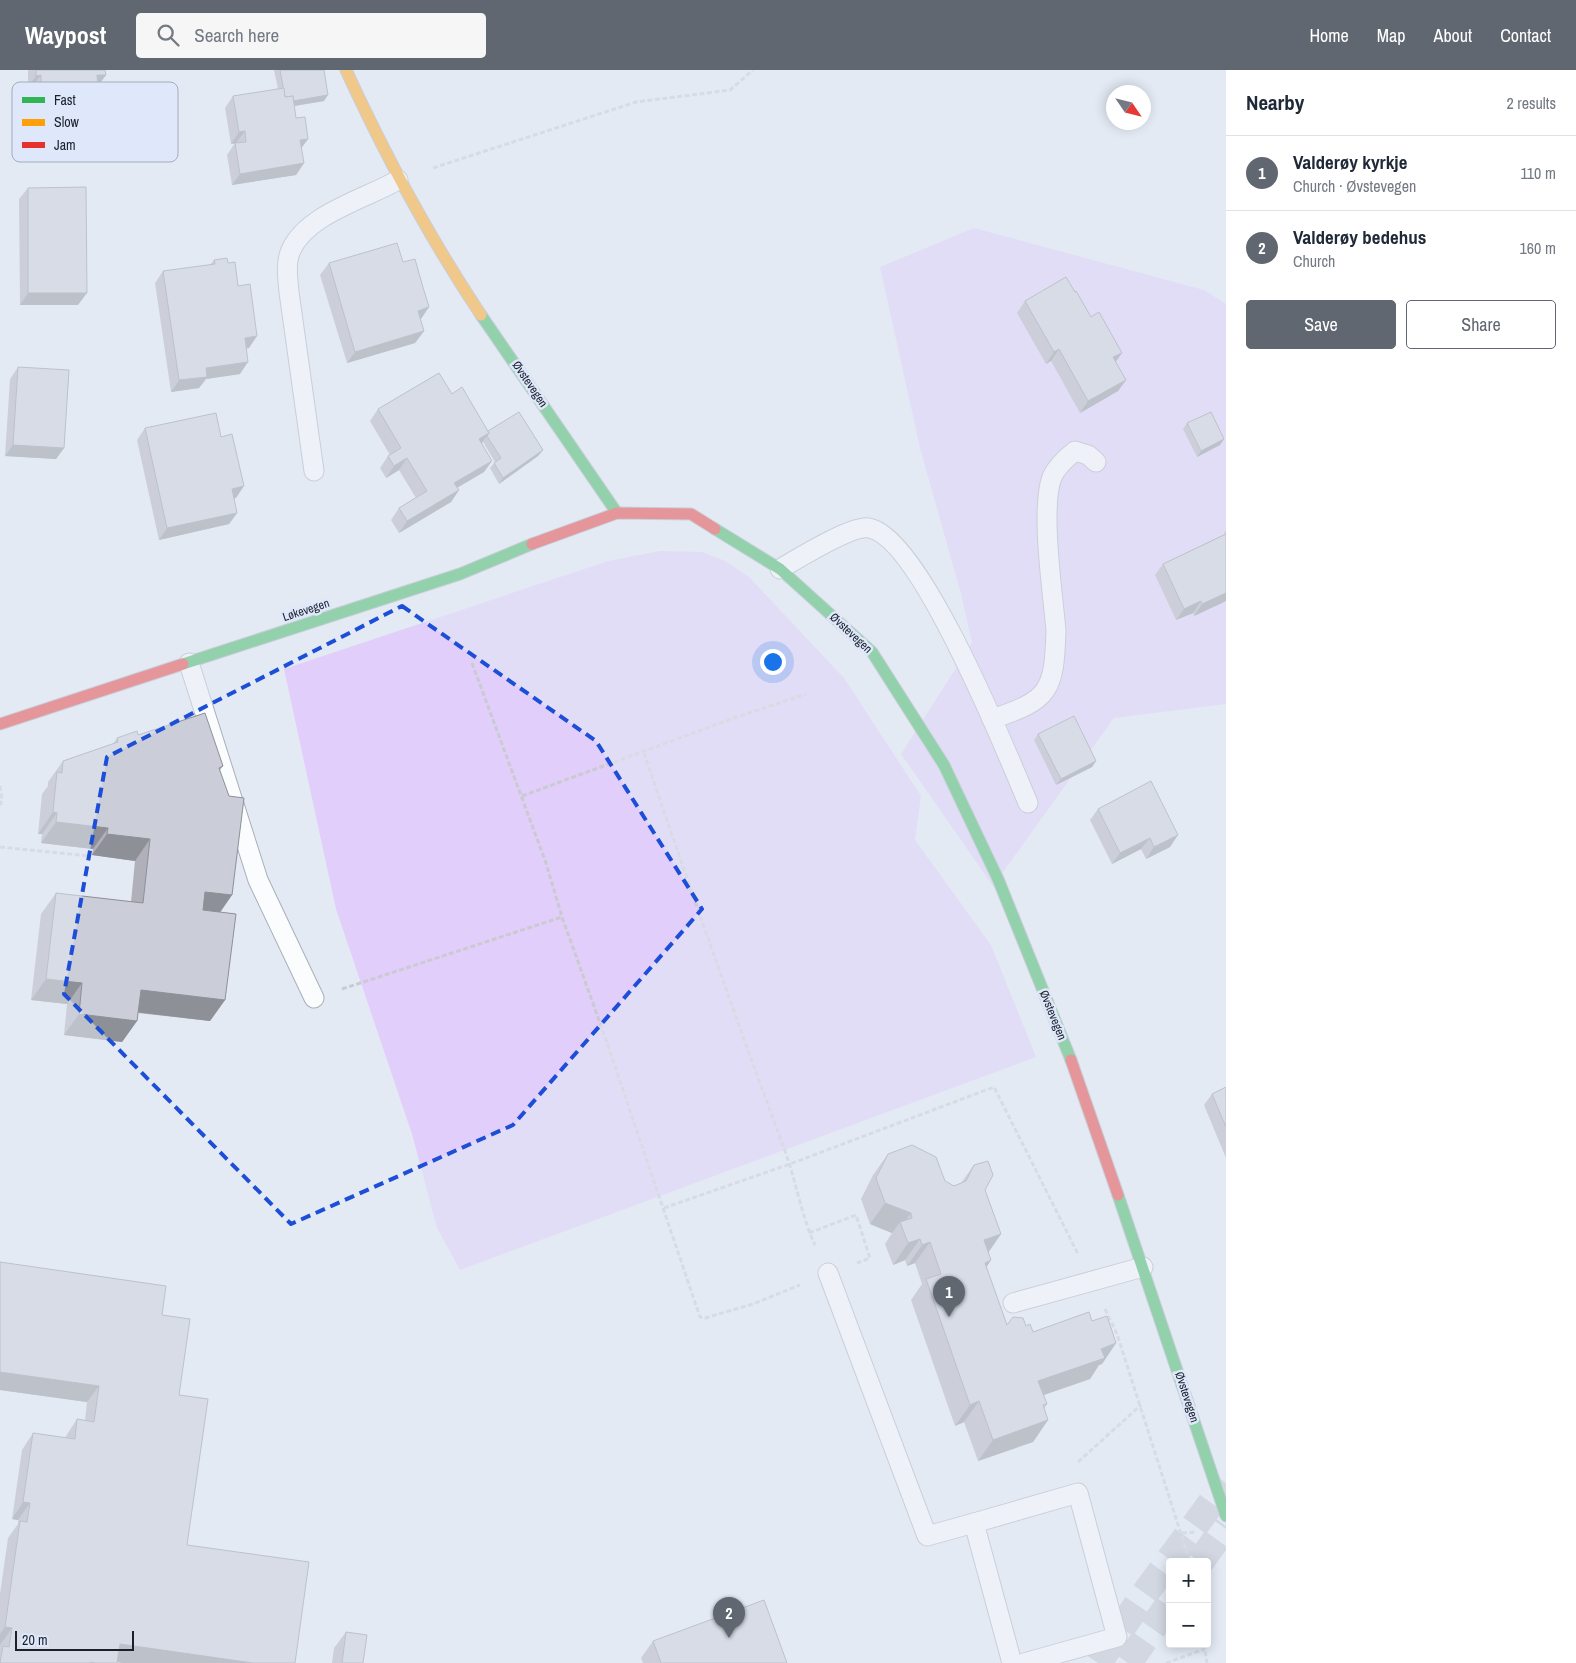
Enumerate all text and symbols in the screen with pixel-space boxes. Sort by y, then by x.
search box [136,13,486,58]
text: Waypost [25,19,106,51]
icon: search [154,21,182,49]
text: Search here [194,22,279,48]
text: Home [1309,23,1349,48]
text: Map [1377,23,1406,48]
text: About [1434,23,1472,48]
text: Contact [1500,23,1551,48]
legend [12,82,178,162]
north arrow [1106,85,1151,130]
text: Nearby [1246,88,1304,117]
text: Fast [54,91,76,109]
text: 2 results [1506,92,1556,114]
text: Slow [54,113,80,131]
text: Jam [54,136,76,154]
text: Valderøy kyrkje [1293,149,1407,175]
text: 1 [1258,162,1266,184]
text: 110 m [1520,162,1556,184]
text: Church · Øvstevegen [1293,175,1416,197]
text: Valderøy bedehus [1293,224,1426,250]
text: 2 [1258,237,1266,259]
text: 160 m [1520,237,1556,259]
text: Church [1293,250,1335,272]
button: Save [1246,300,1396,349]
button: Share [1406,300,1556,349]
street label: Øvstevegen [509,358,551,410]
street label: Løkevegen [281,595,331,625]
street label: Øvstevegen [826,609,876,657]
your location [760,649,786,675]
street label: Øvstevegen [1036,988,1070,1042]
pin: 1 [933,1276,965,1317]
street label: Øvstevegen [1171,1370,1203,1424]
map controls [1166,1558,1211,1648]
button: + [1166,1558,1211,1603]
pin: 2 [713,1597,745,1638]
button: − [1166,1603,1211,1648]
scale bar [15,1628,134,1651]
text: 20 m [22,1631,48,1649]

